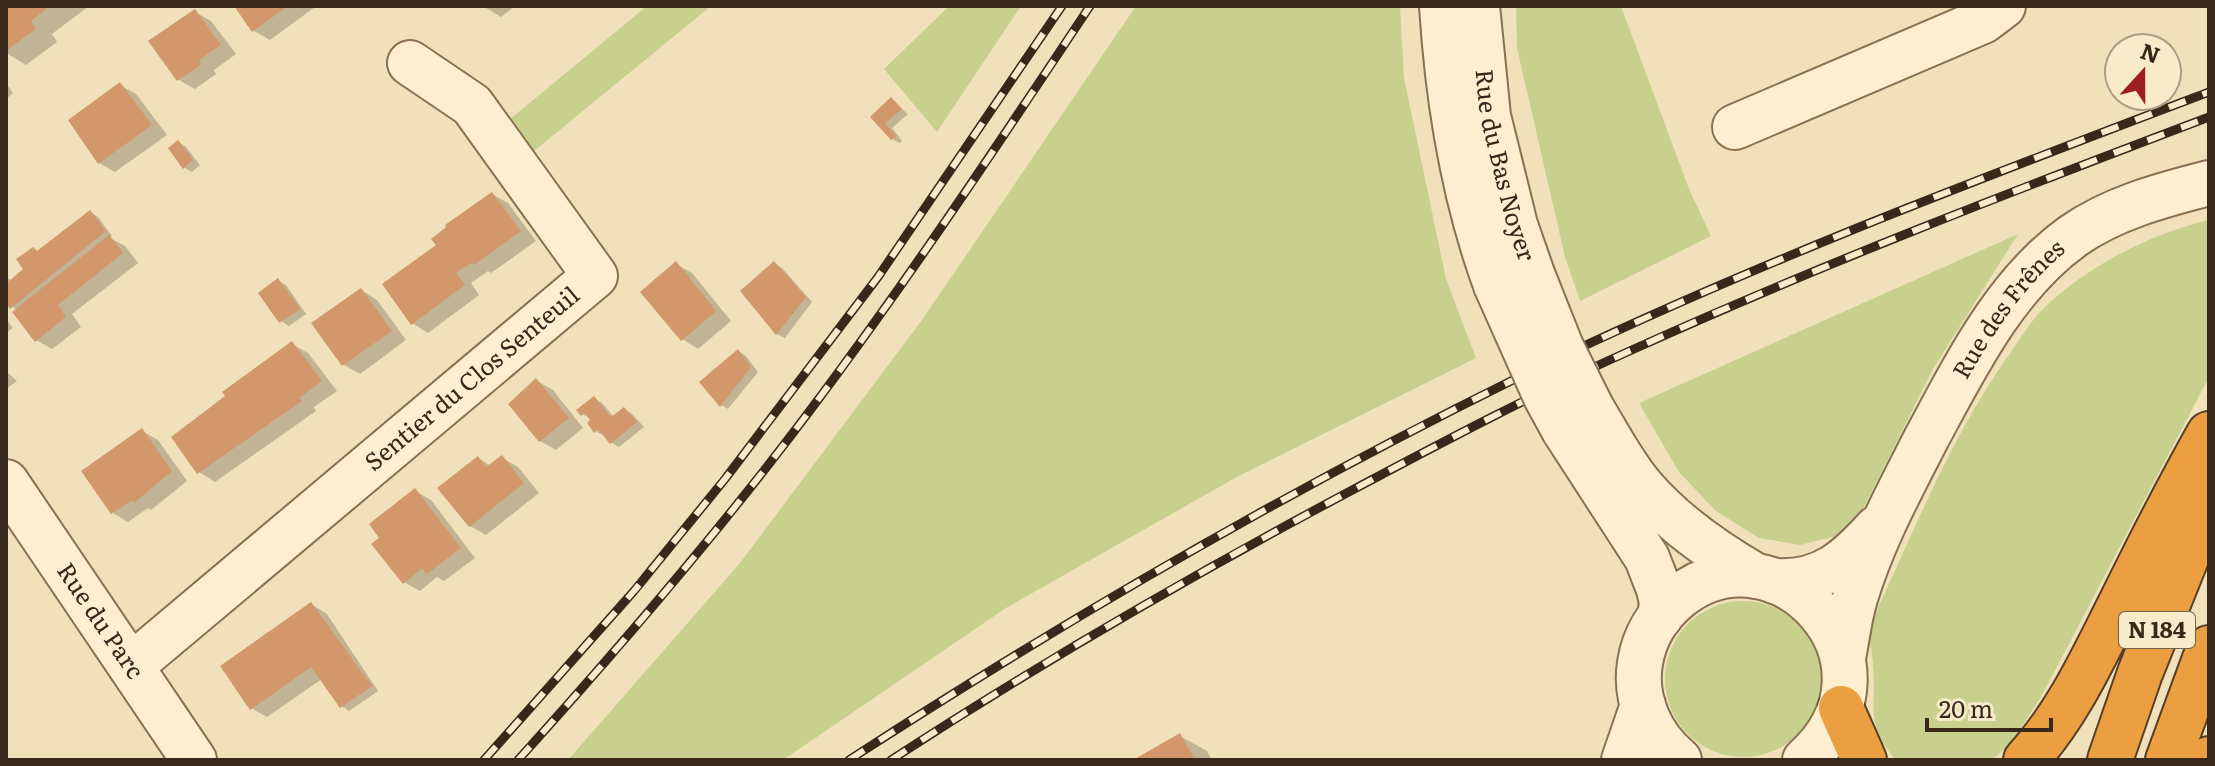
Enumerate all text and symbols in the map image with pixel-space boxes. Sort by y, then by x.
north arrow [2103,32,2183,112]
text: N [2136,33,2165,71]
street label: Rue du Bas Noyer [1468,67,1546,266]
street label: Rue des Frênes [1942,230,2071,384]
street label: Sentier du Clos Senteuil [356,277,586,478]
street label: Rue du Parc [50,555,154,685]
road number: N 184 [2119,612,2195,648]
scale bar [1927,682,2051,732]
text: 20 m [1939,690,1993,725]

